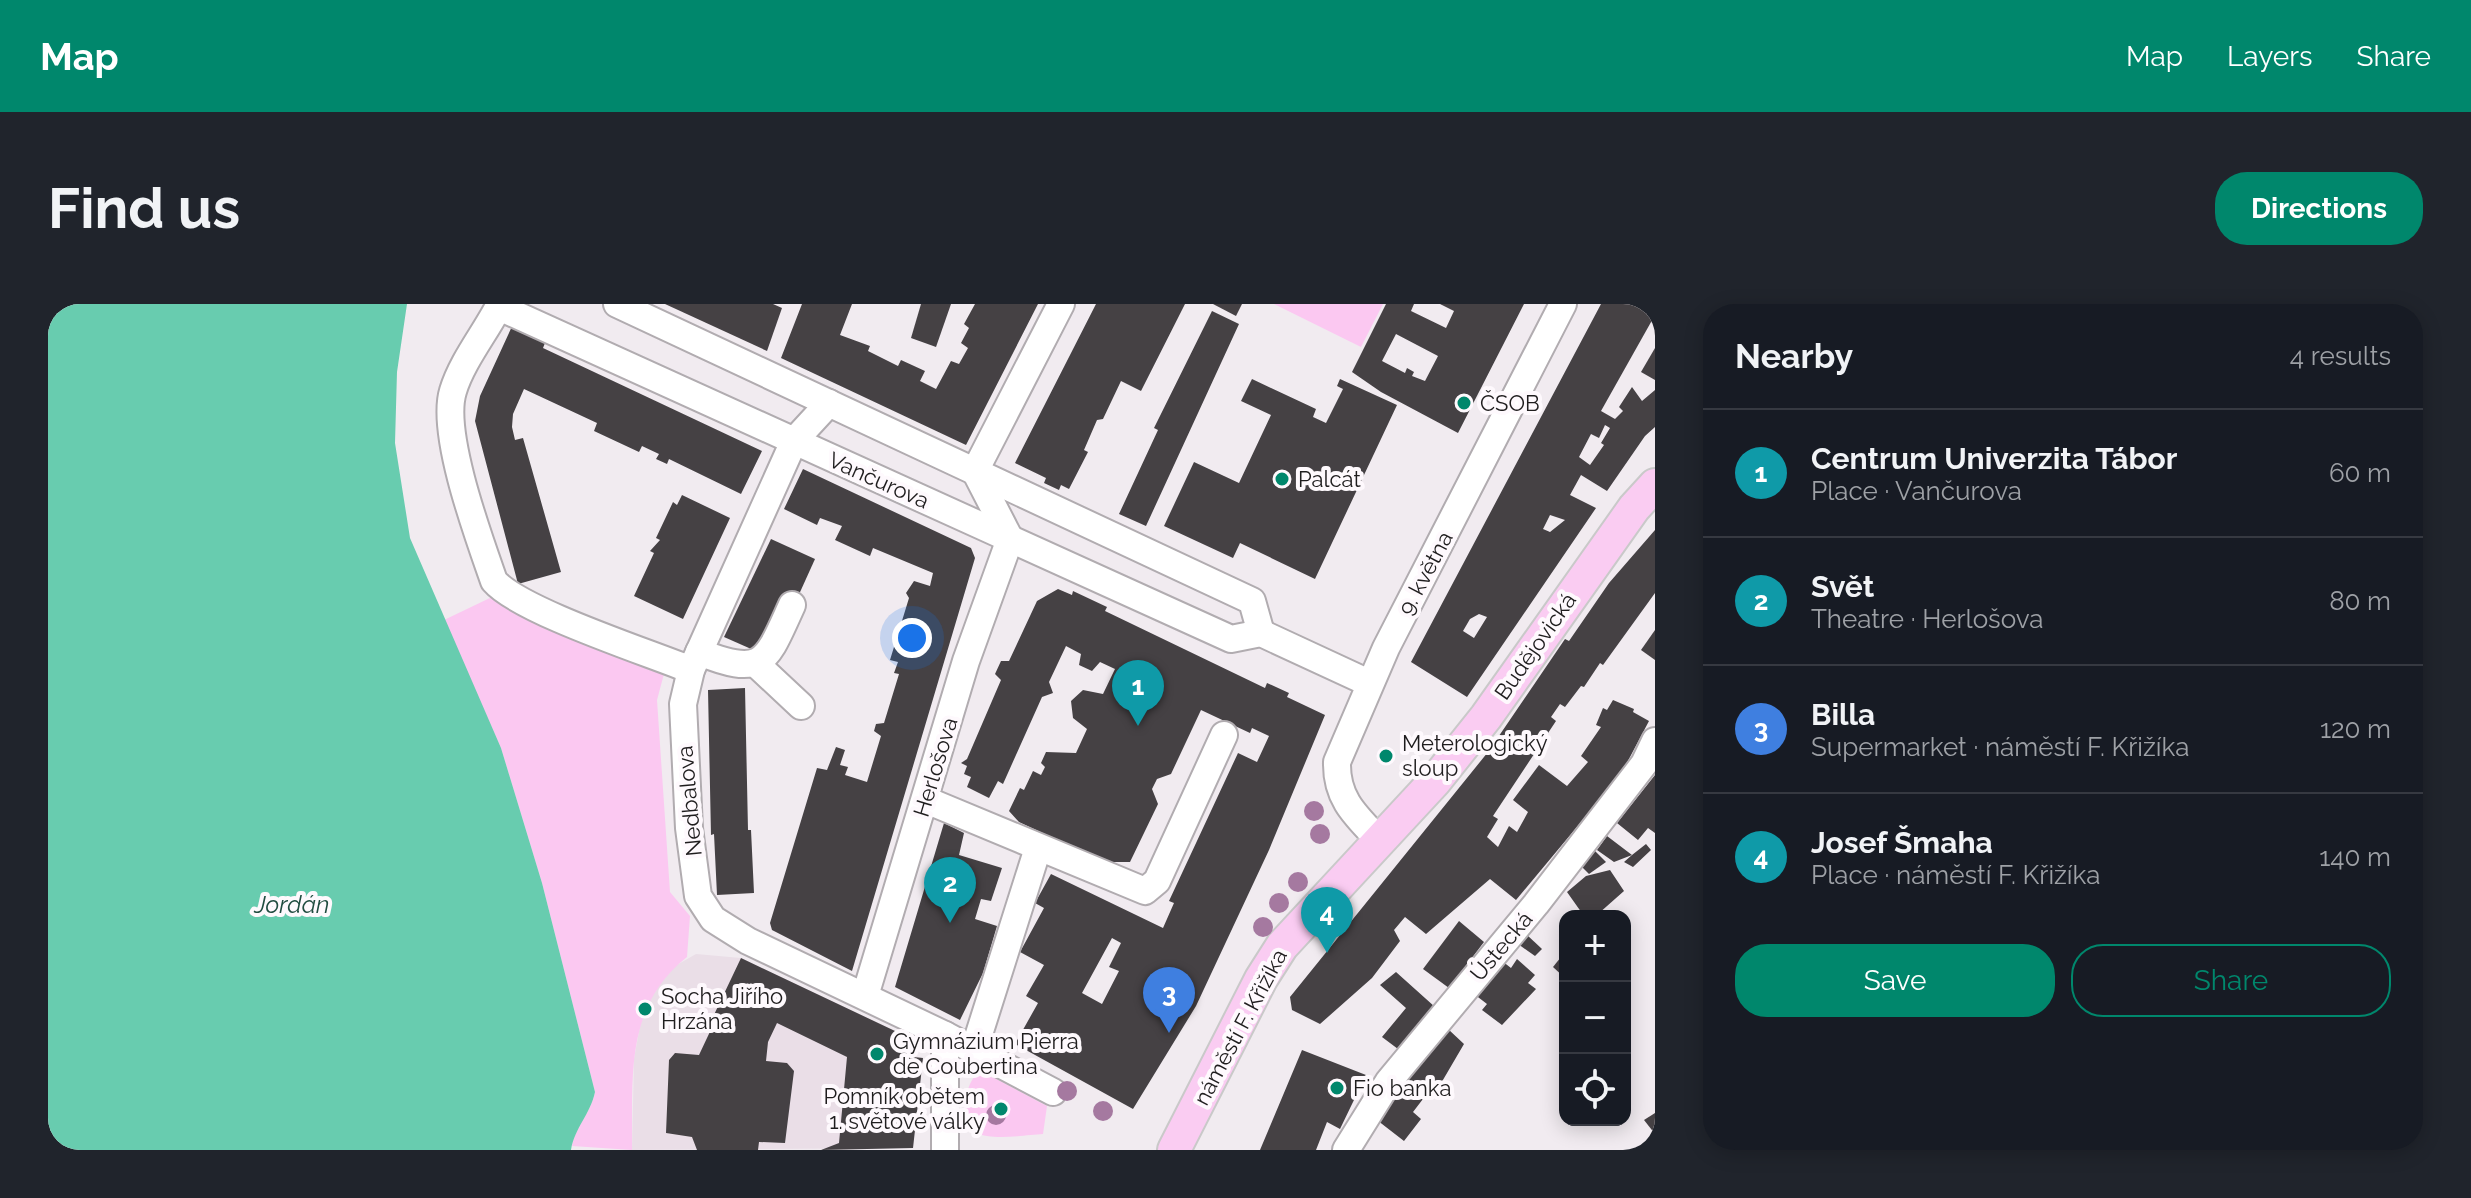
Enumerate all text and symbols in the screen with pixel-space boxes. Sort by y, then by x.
text: Map [40,34,119,79]
text: Map [2126,40,2183,73]
text: Layers [2227,40,2313,73]
text: Share [2357,40,2431,73]
button: Directions [2215,172,2423,245]
text: Find us [48,175,240,241]
text: Nearby [1735,336,1853,376]
text: 4 results [2290,341,2391,371]
place label: ČSOB [1480,390,1540,416]
marker: ČSOB [1455,394,1473,412]
text: Centrum Univerzita Tábor [1811,441,2177,476]
street label: Vančurova [825,446,933,514]
text: 1 [1755,458,1767,488]
text: 60 m [2329,458,2391,488]
place label: Palcát [1298,466,1362,492]
marker: Palcát [1273,470,1291,488]
text: Place · Vančurova [1811,476,2022,506]
street label: 9. května [1392,527,1458,619]
text: Svět [1811,569,1874,604]
text: 2 [1754,586,1768,616]
text: 80 m [2329,586,2391,616]
street label: Budějovická [1489,588,1581,704]
text: Theatre · Herlošova [1811,604,2043,634]
your location [892,618,932,658]
pin: 1 [1112,660,1164,726]
text: Billa [1811,697,1875,732]
street label: Herlošova [908,714,962,820]
text: 3 [1754,714,1768,744]
text: 120 m [2320,714,2391,744]
place label: Meterologický sloup [1402,730,1548,781]
text: Supermarket · náměstí F. Křižíka [1811,732,2189,762]
street label: Nedbalova [671,745,707,857]
marker: Meterologický sloup [1377,747,1395,765]
text: Josef Šmaha [1811,825,1993,860]
text: 4 [1754,842,1768,872]
text: 140 m [2319,842,2391,872]
pin: 2 [924,857,976,923]
text: Place · náměstí F. Křižíka [1811,860,2100,890]
pin: 4 [1301,887,1353,953]
water label: Jordán [254,890,329,919]
street label: Ústecká [1464,906,1538,986]
map controls [1559,910,1631,1126]
button: + [1559,910,1631,982]
button: Save [1735,944,2055,1017]
button: Share [2071,944,2391,1017]
street label: náměstí F. Křižíka [1188,945,1292,1109]
pin: 3 [1143,967,1195,1033]
button: − [1559,982,1631,1054]
place label: Socha Jiřího Hrzána [661,983,783,1034]
marker: Socha Jiřího Hrzána [636,1000,654,1018]
place label: Gymnázium Pierra de Coubertina [893,1028,1079,1079]
marker: Gymnázium Pierra de Coubertina [868,1045,886,1063]
button: locate [1559,1054,1631,1126]
place label: Fio banka [1353,1075,1451,1101]
marker: Fio banka [1328,1079,1346,1097]
place label: Pomník obětem 1. světové války [824,1083,985,1134]
marker: Pomník obětem 1. světové války [992,1100,1010,1118]

